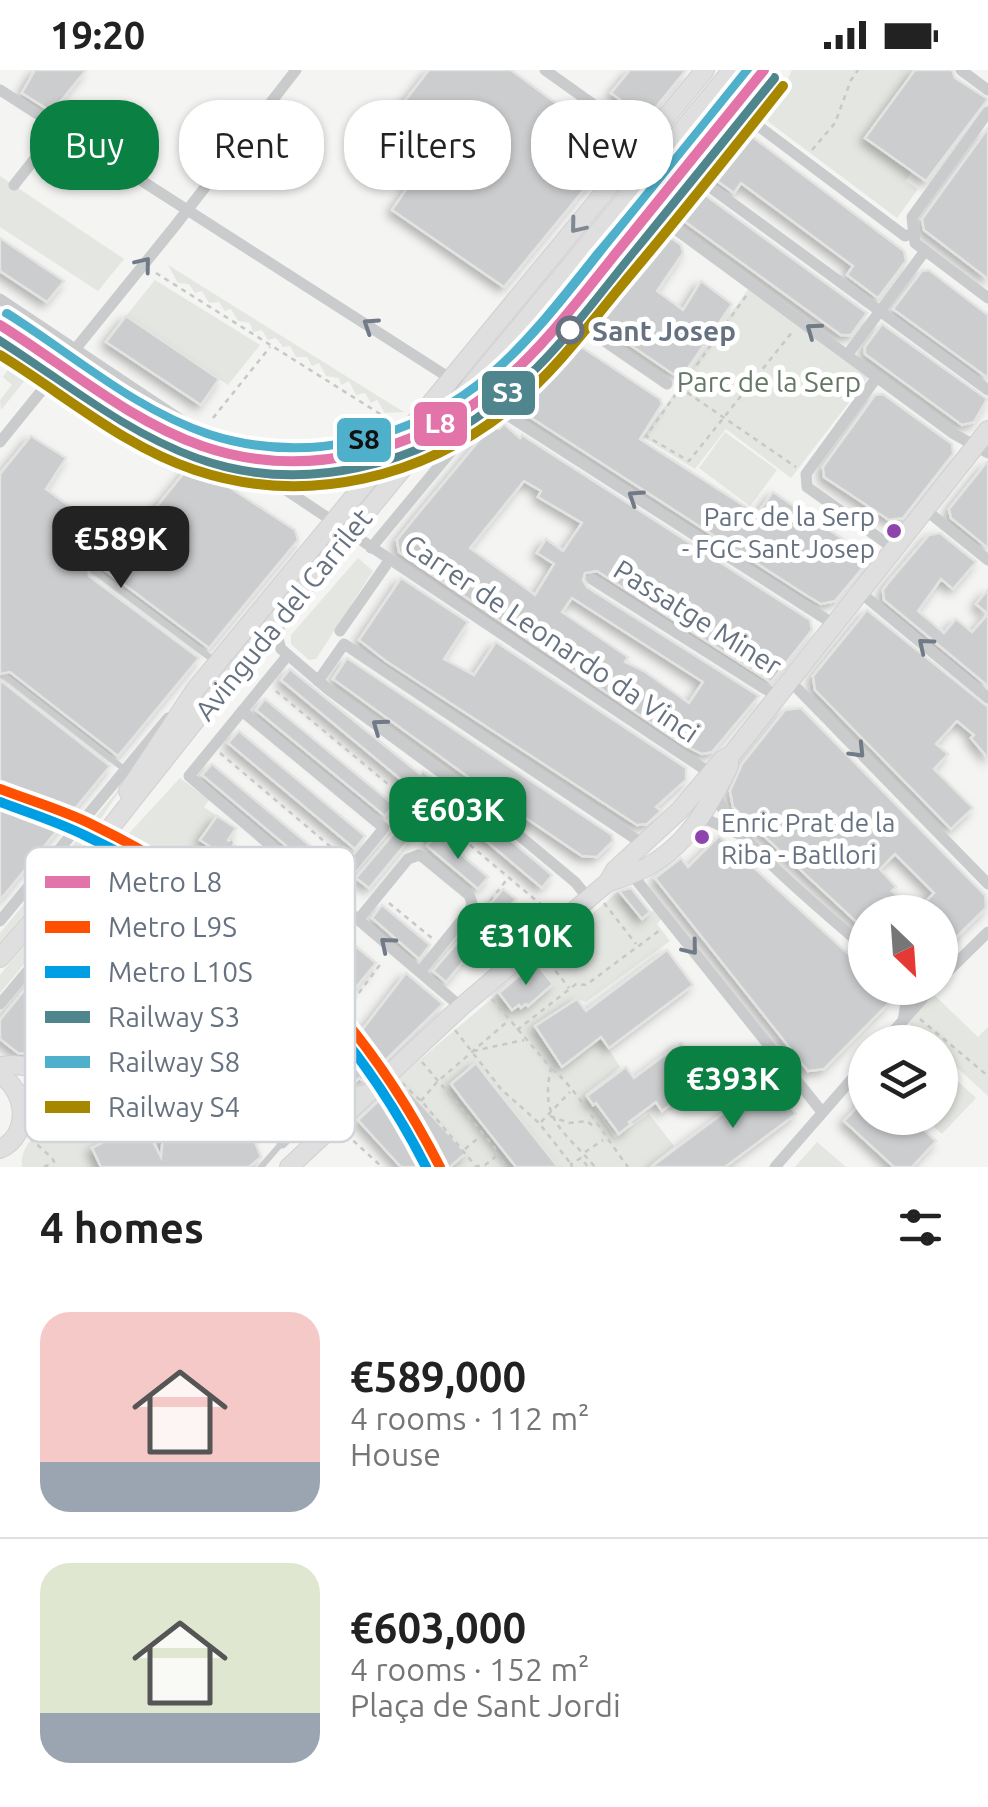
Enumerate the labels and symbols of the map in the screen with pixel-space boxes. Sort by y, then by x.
one-way arrow [571,215,589,233]
one-way arrow [133,257,151,275]
place label: Sant Josep [592,315,736,346]
marker: Sant Josep [557,317,583,343]
one-way arrow [363,318,381,337]
one-way arrow [806,324,824,342]
park label: Parc de la Serp [677,366,861,397]
line badge: S3 [480,369,537,417]
text: S3 [492,376,524,407]
line badge: L8 [412,400,469,448]
text: L8 [424,407,456,438]
line badge: S8 [335,416,393,464]
text: S8 [348,423,380,454]
one-way arrow [628,491,646,510]
street label: Avinguda del Carrilet [188,502,378,726]
place label: Parc de la Serp - FGC Sant Josep [682,502,875,563]
pin: €589K [51,506,191,591]
marker: Parc de la Serp - FGC Sant Josep [884,521,904,541]
street label: Carrer de Leonardo da Vinci [399,528,705,748]
street label: Passatge Miner [608,553,788,681]
one-way arrow [918,639,936,657]
one-way arrow [372,720,390,738]
one-way arrow [846,740,864,758]
pin: €603K [388,777,528,862]
place label: Enric Prat de la Riba - Batllori [721,808,895,869]
marker: Enric Prat de la Riba - Batllori [692,827,712,847]
legend [25,847,355,1142]
text: Metro L8 [108,866,222,897]
north arrow [848,895,958,1005]
pin: €310K [456,903,596,988]
text: Metro L9S [108,911,237,942]
one-way arrow [679,937,697,955]
one-way arrow [380,938,398,956]
text: Metro L10S [108,956,253,987]
text: Railway S3 [108,1001,240,1032]
text: Railway S8 [108,1046,240,1077]
pin: €393K [663,1046,803,1131]
text: Railway S4 [108,1091,240,1122]

